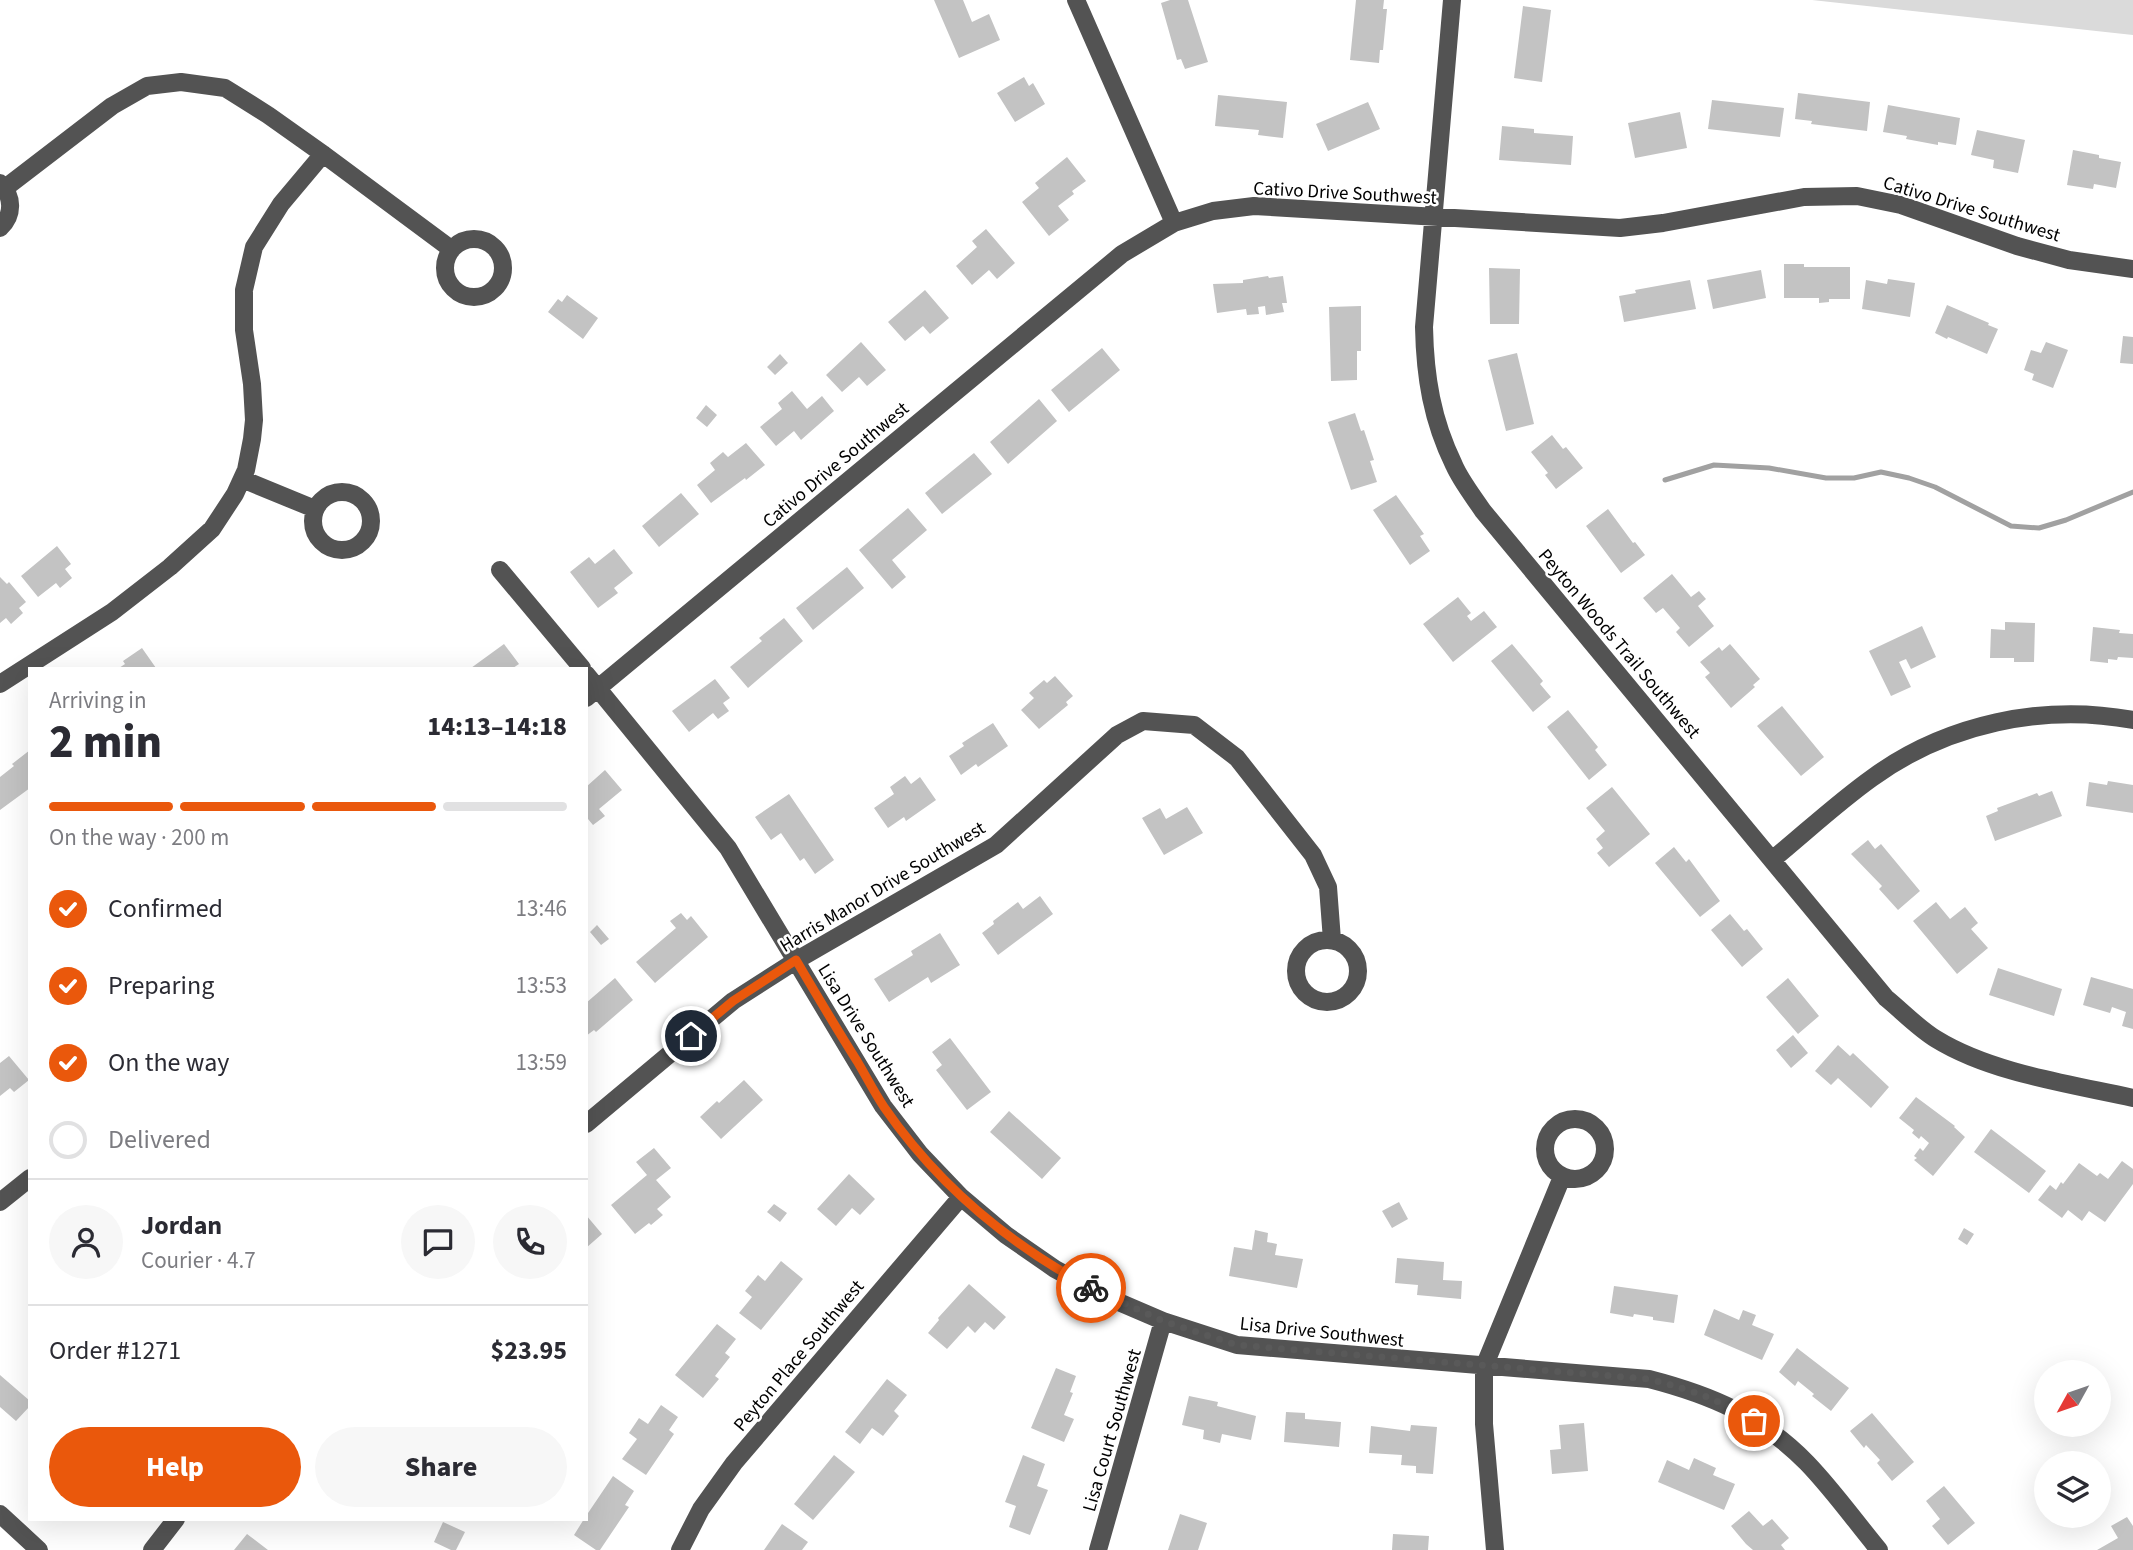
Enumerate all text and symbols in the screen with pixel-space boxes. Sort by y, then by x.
street label: Cativo Drive Southwest [1880,170,2064,249]
street label: Cativo Drive Southwest [1252,175,1438,212]
street label: Cativo Drive Southwest [757,395,915,535]
street label: Peyton Woods Trail Southwest [1531,543,1707,745]
text: Arriving in [49,684,147,717]
text: 14:13–14:18 [427,708,567,745]
text: 2 min [49,710,162,775]
street label: Harris Manor Drive Southwest [775,815,991,960]
text: On the way · 200 m [49,821,229,854]
icon: check [49,890,87,928]
text: Confirmed [108,890,223,927]
text: 13:46 [516,892,567,925]
street label: Lisa Drive Southwest [811,959,921,1113]
icon: check [49,967,87,1005]
text: Preparing [108,967,214,1004]
text: 13:53 [516,969,567,1002]
pin [661,1006,721,1066]
icon: home [672,1017,710,1055]
icon: check [49,1044,87,1082]
text: On the way [108,1044,229,1081]
text: 13:59 [516,1046,567,1079]
text: Delivered [108,1121,211,1158]
button: person [49,1205,123,1279]
button: chat [401,1205,475,1279]
button: phone [493,1205,567,1279]
text: Jordan [141,1207,222,1244]
text: Courier · 4.7 [141,1244,256,1277]
courier [1056,1253,1126,1323]
icon: bike [1072,1269,1110,1307]
street label: Peyton Place Southwest [728,1274,871,1438]
street label: Lisa Drive Southwest [1238,1310,1406,1355]
text: Order #1271 [49,1332,181,1369]
text: $23.95 [491,1332,567,1369]
street label: Lisa Court Southwest [1076,1345,1149,1515]
north arrow [2034,1360,2110,1437]
map controls [2034,1360,2111,1528]
pin [1724,1391,1784,1451]
icon: bag [1735,1402,1773,1440]
button: Help [49,1427,301,1507]
button: Share [315,1427,567,1507]
button: layers [2034,1451,2111,1528]

